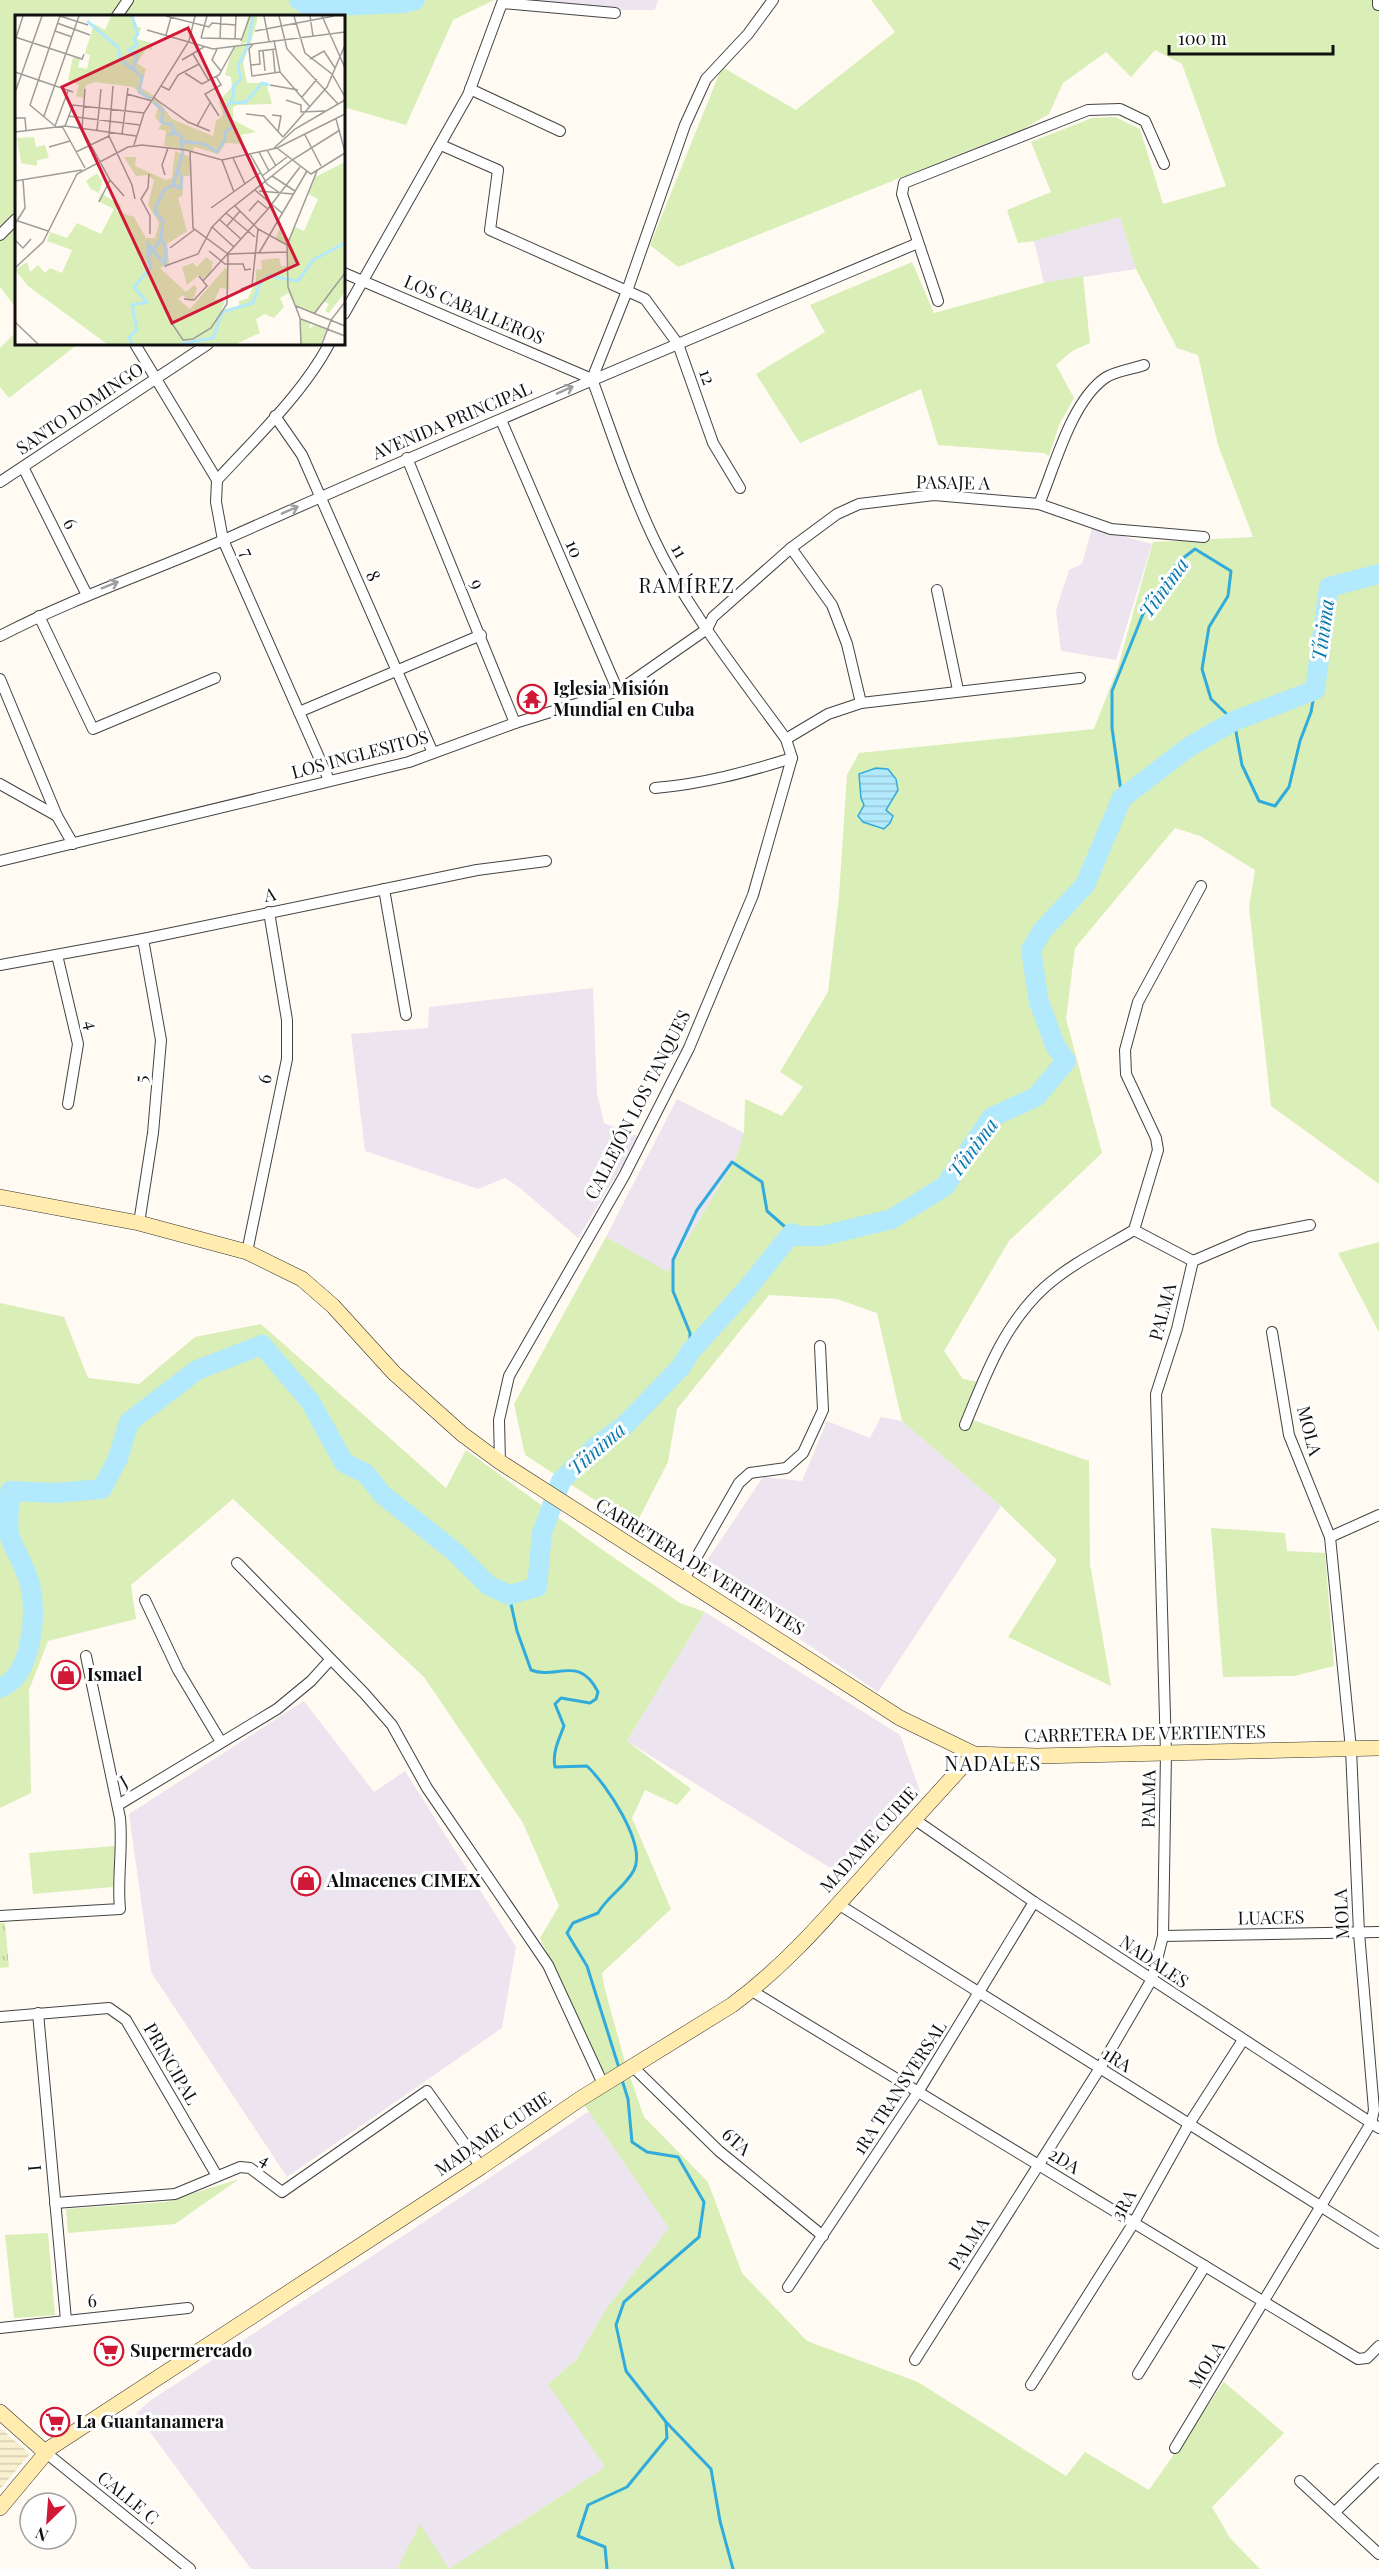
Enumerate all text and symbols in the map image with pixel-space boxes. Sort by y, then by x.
inset map [15,15,345,345]
scale bar [1169,18,1332,56]
text: 100 m [1178,26,1227,50]
street label: LOS CABALLEROS [400,269,548,350]
street label: SANTO DOMINGO [11,357,148,460]
street label: 12 [694,366,722,388]
street label: AVENIDA PRINCIPAL [367,376,535,465]
one-way arrow [556,384,574,396]
street label: PASAJE A [916,469,991,495]
one-way arrow [281,503,299,515]
street label: 6 [58,514,84,533]
street label: 10 [560,536,589,561]
street label: 11 [666,539,694,562]
street label: 7 [235,544,261,561]
water label: Tíinima [1132,551,1194,623]
street label: 8 [361,566,387,585]
district label: RAMÍREZ [639,571,735,598]
street label: 9 [465,575,491,593]
one-way arrow [101,579,119,590]
water label: Tínima [1304,597,1339,663]
place label: Iglesia Misión Mundial en Cuba [553,676,695,721]
temple icon: Iglesia Misión Mundial en Cuba [516,683,548,715]
street label: LOS INGLESITOS [288,724,431,784]
street label: A [261,881,278,907]
street label: CALLEJÓN LOS TANQUES [579,1006,695,1203]
street label: 4 [79,1018,105,1032]
street label: 6 [251,1072,277,1086]
street label: 5 [128,1074,152,1084]
water label: Tíinima [940,1112,1003,1183]
street label: PALMA [1143,1280,1181,1343]
street label: MOLA [1292,1403,1328,1459]
water label: Tíinima [561,1415,631,1481]
street label: CARRETERA DE VERTIENTES [592,1492,809,1640]
shop icon: Ismael [50,1659,82,1691]
place label: Ismael [87,1662,143,1686]
street label: CARRETERA DE VERTIENTES [1024,1719,1266,1747]
district label: NADALES [944,1749,1042,1776]
street label: J [114,1769,132,1793]
street label: PALMA [1135,1769,1161,1828]
street label: MADAME CURIE [814,1781,922,1897]
shop icon: Almacenes CIMEX [290,1865,322,1897]
place label: Almacenes CIMEX [326,1868,481,1892]
street label: MOLA [1328,1887,1354,1940]
street label: LUACES [1237,1904,1304,1930]
street label: NADALES [1115,1929,1194,1993]
street label: 1RA TRANSVERSAL [847,2016,952,2159]
street label: PRINCIPAL [139,2018,205,2109]
street label: 1RA [1099,2041,1137,2078]
street label: MADAME CURIE [430,2086,555,2181]
street label: 6TA [717,2122,757,2161]
street label: 2DA [1044,2141,1085,2179]
street label: 4 [256,2147,276,2172]
street label: I [22,2164,46,2172]
street label: 3RA [1105,2184,1142,2224]
street label: PALMA [942,2212,994,2274]
street label: 6 [86,2288,98,2312]
supermarket icon: Supermercado [93,2335,125,2367]
street label: MOLA [1183,2336,1230,2392]
place label: Supermercado [130,2338,252,2362]
supermarket icon: La Guantanamera [39,2406,71,2438]
place label: La Guantanamera [76,2409,225,2433]
street label: CALLE C [93,2465,164,2529]
north arrow [18,2491,78,2551]
text: N [31,2523,51,2547]

